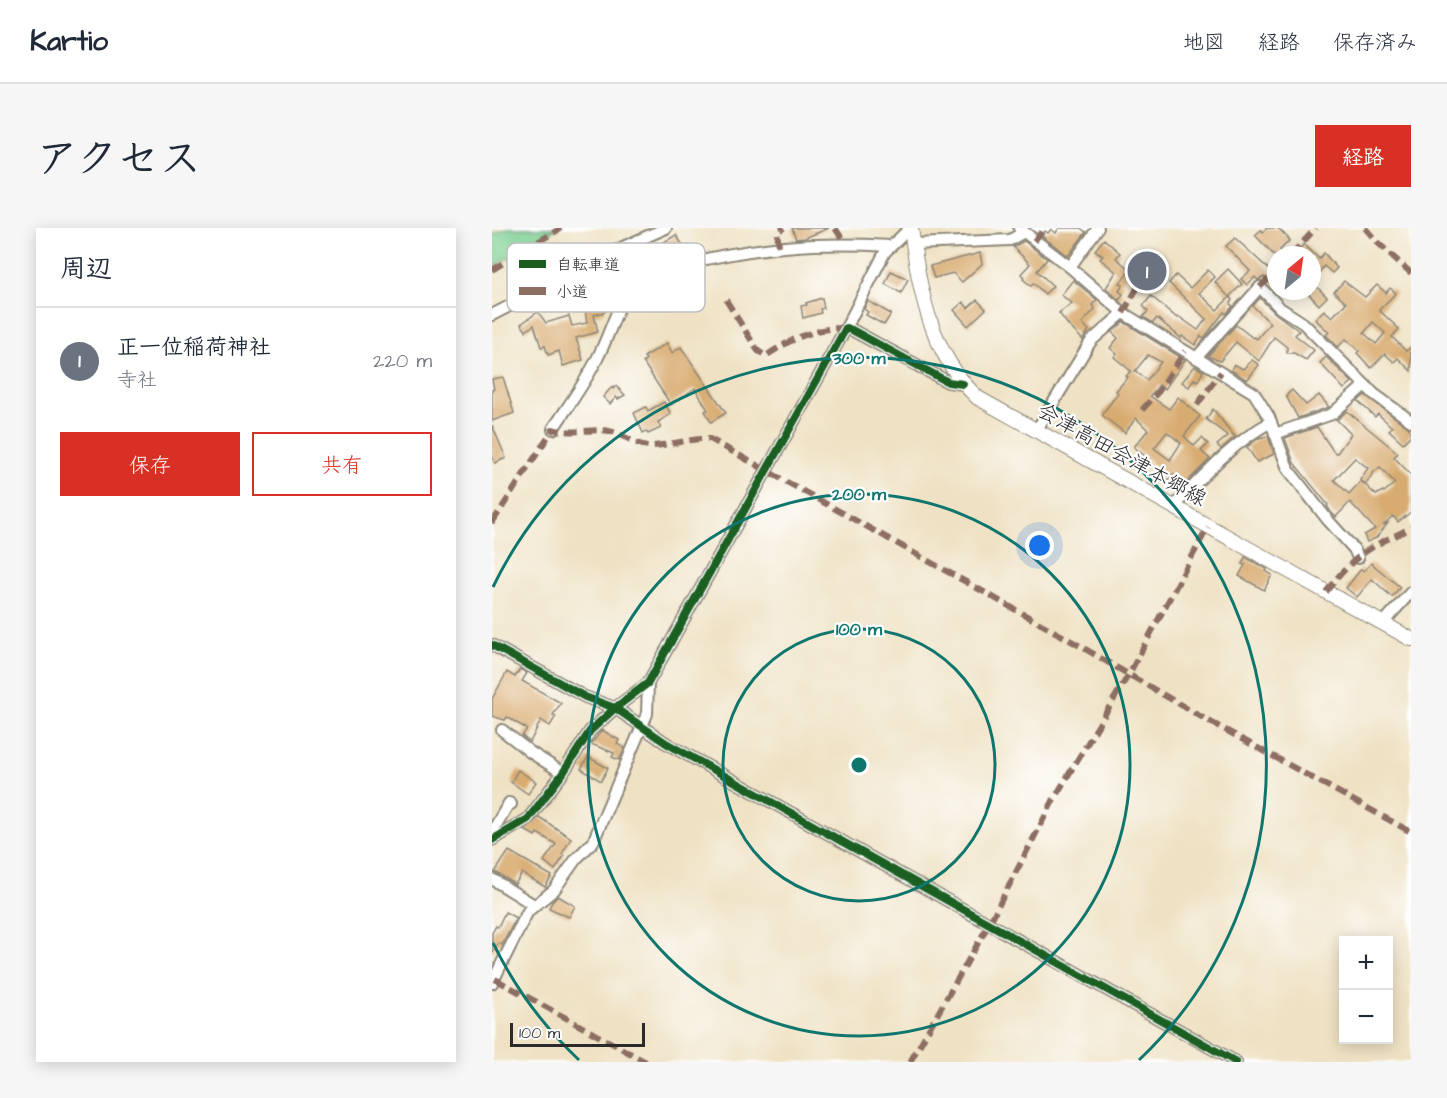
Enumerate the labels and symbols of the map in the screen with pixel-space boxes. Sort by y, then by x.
legend [507,243,705,312]
north arrow [1267,246,1321,300]
pin: 1 [1128,248,1166,294]
text: 自転車道 [556,254,620,276]
text: 小道 [556,281,588,303]
text: 300 m [831,346,887,371]
street label: 会津高田会津本郷線 [1032,397,1212,513]
text: 200 m [831,482,887,507]
your location [1025,531,1054,560]
text: 100 m [836,617,883,642]
centre of rings [849,755,869,775]
scale bar [510,1020,645,1048]

